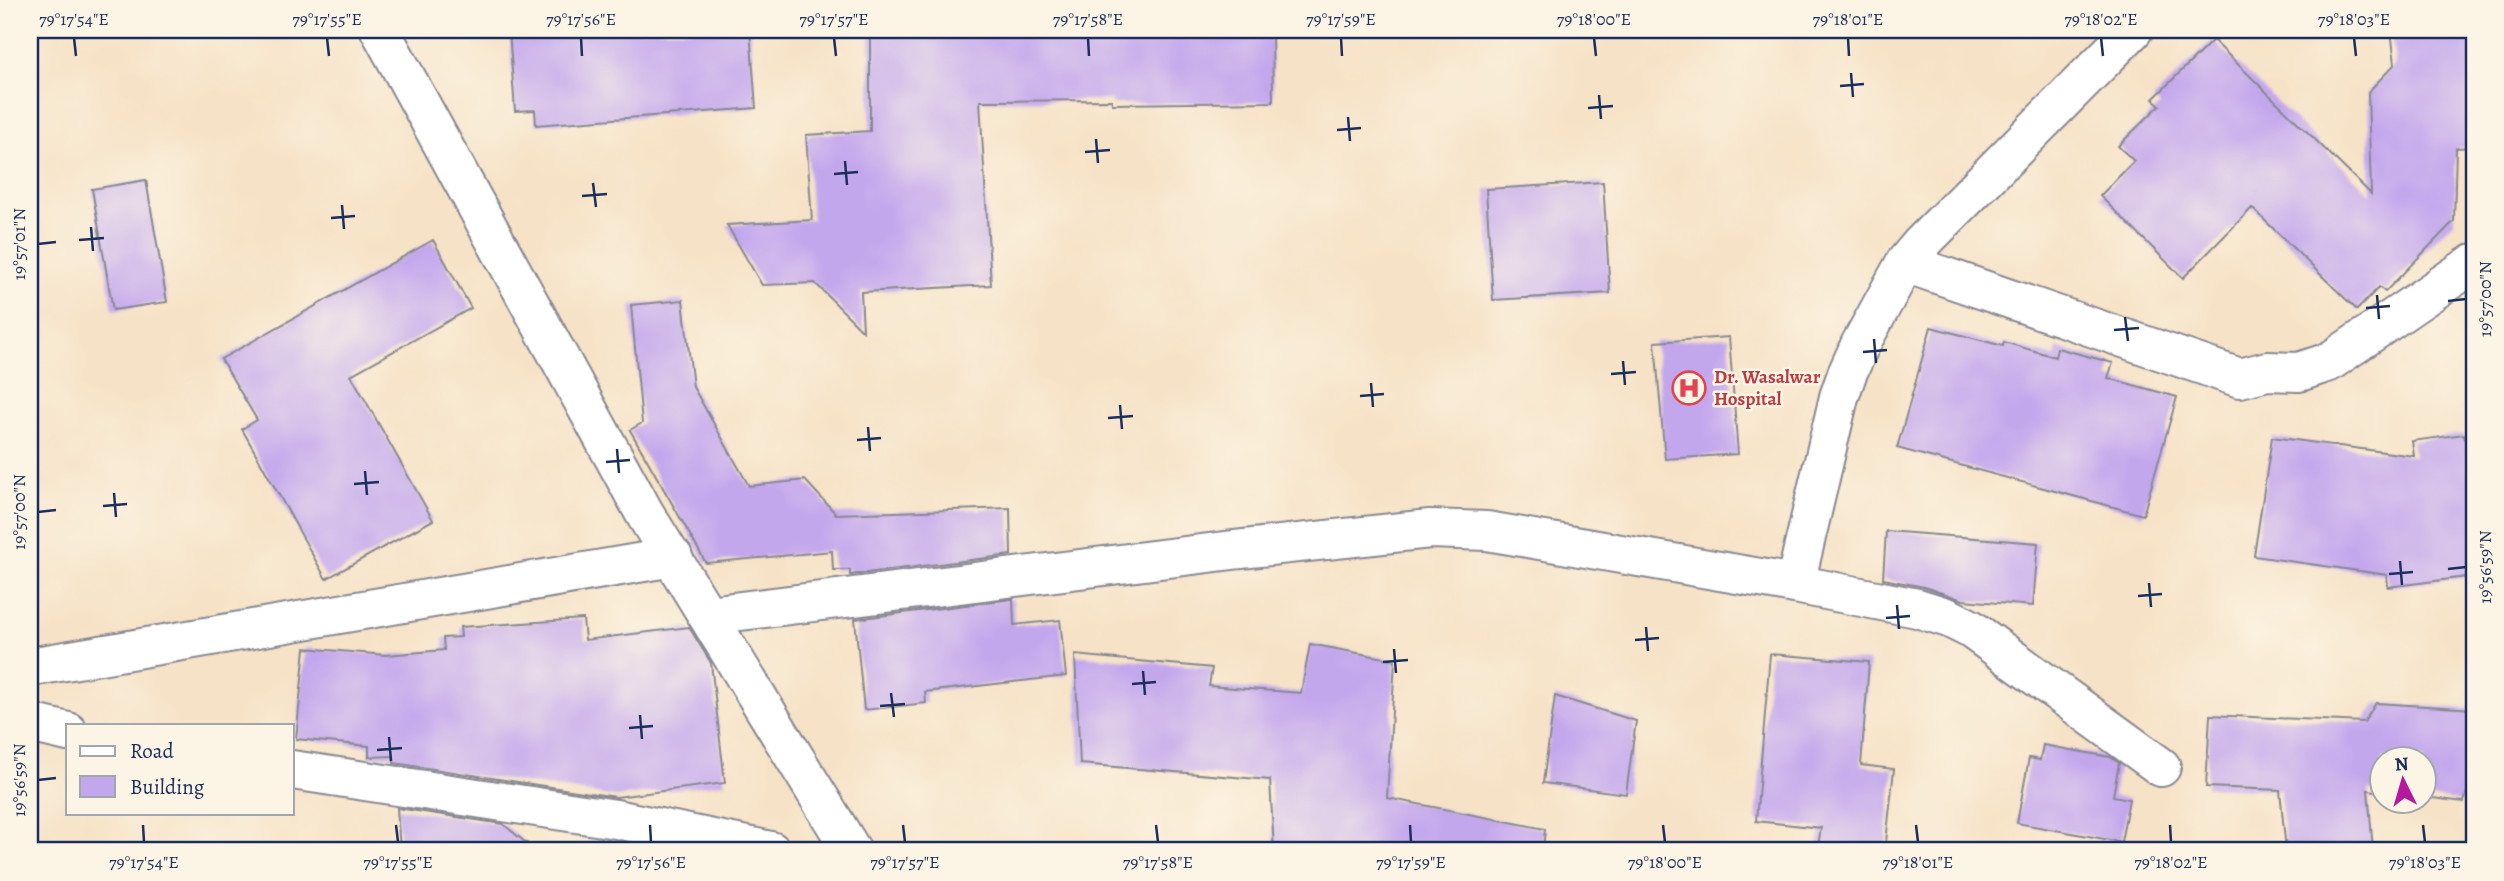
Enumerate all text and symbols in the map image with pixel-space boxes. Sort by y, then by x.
text: 79°17'54"E [39,7,109,31]
text: 79°17'55"E [292,7,362,31]
text: 79°17'56"E [546,7,616,31]
text: 79°17'57"E [799,7,869,31]
text: 79°17'58"E [1053,7,1123,31]
text: 79°17'59"E [1306,7,1376,31]
text: 79°18'00"E [1557,7,1631,31]
text: 79°18'01"E [1813,7,1884,31]
text: 79°18'02"E [2064,7,2138,31]
text: 79°18'03"E [2318,7,2390,31]
text: 19°57'01"N [7,208,31,280]
text: 19°57'00"N [2473,261,2497,337]
place label: Dr. Wasalwar Hospital [1714,364,1821,412]
hospital icon: Dr. Wasalwar Hospital [1670,369,1708,407]
text: 19°57'00"N [7,474,31,550]
text: 19°56'59"N [2473,530,2497,604]
legend [66,724,294,814]
text: Road [130,737,174,765]
text: 19°56'59"N [7,743,31,817]
north arrow [2368,744,2438,814]
text: N [2394,750,2410,778]
text: Building [130,773,205,801]
text: 79°17'54"E [109,850,179,874]
text: 79°17'55"E [363,850,433,874]
text: 79°17'56"E [616,850,686,874]
text: 79°17'57"E [870,850,940,874]
text: 79°17'58"E [1123,850,1193,874]
text: 79°17'59"E [1376,850,1446,874]
text: 79°18'00"E [1628,850,1702,874]
text: 79°18'01"E [1883,850,1954,874]
text: 79°18'02"E [2134,850,2208,874]
text: 79°18'03"E [2389,850,2461,874]

